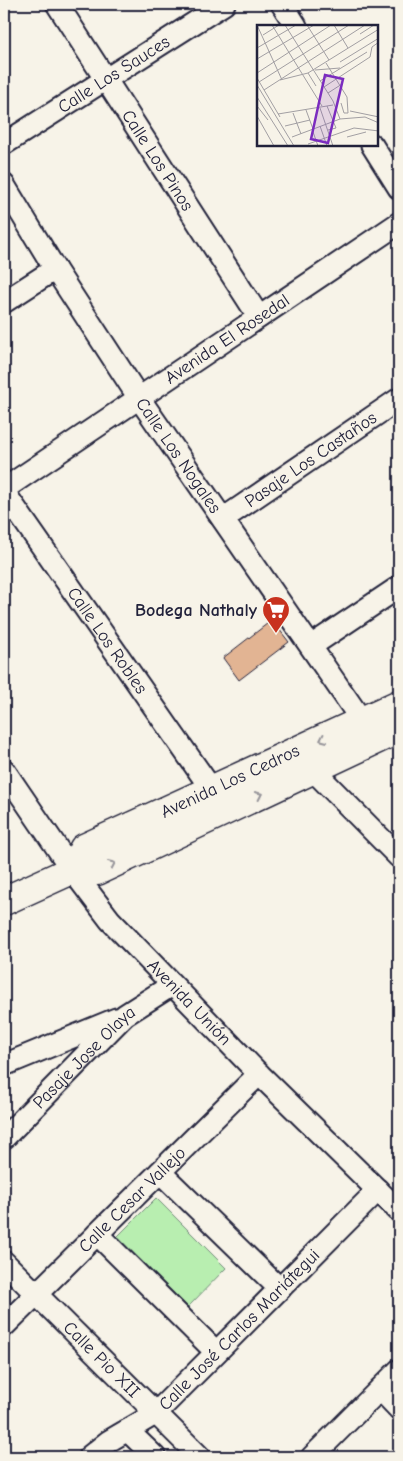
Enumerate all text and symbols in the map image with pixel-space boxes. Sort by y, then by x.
inset map [257,25,378,146]
street label: Calle Los Sauces [54,31,174,118]
street label: Calle Los Pinos [117,106,198,215]
street label: Avenida El Rosedal [161,290,294,389]
street label: Calle Los Nogales [131,394,225,518]
street label: Pasaje Los Castaños [241,407,381,512]
street label: Calle Los Robles [63,583,152,698]
supermarket icon: Bodega Nathaly [261,595,291,634]
place label: Bodega Nathaly [135,600,258,621]
one-way arrow [319,733,328,743]
street label: Avenida Los Cedros [158,740,303,823]
one-way arrow [254,791,263,801]
one-way arrow [107,859,116,870]
street label: Avenida Unión [143,955,235,1050]
street label: Pasaje Jose Olaya [29,1001,139,1113]
street label: Calle Cesar Vallejo [75,1142,190,1257]
street label: Calle José Carlos Mariátegui [155,1245,324,1415]
street label: Calle Pio XII [59,1317,144,1402]

